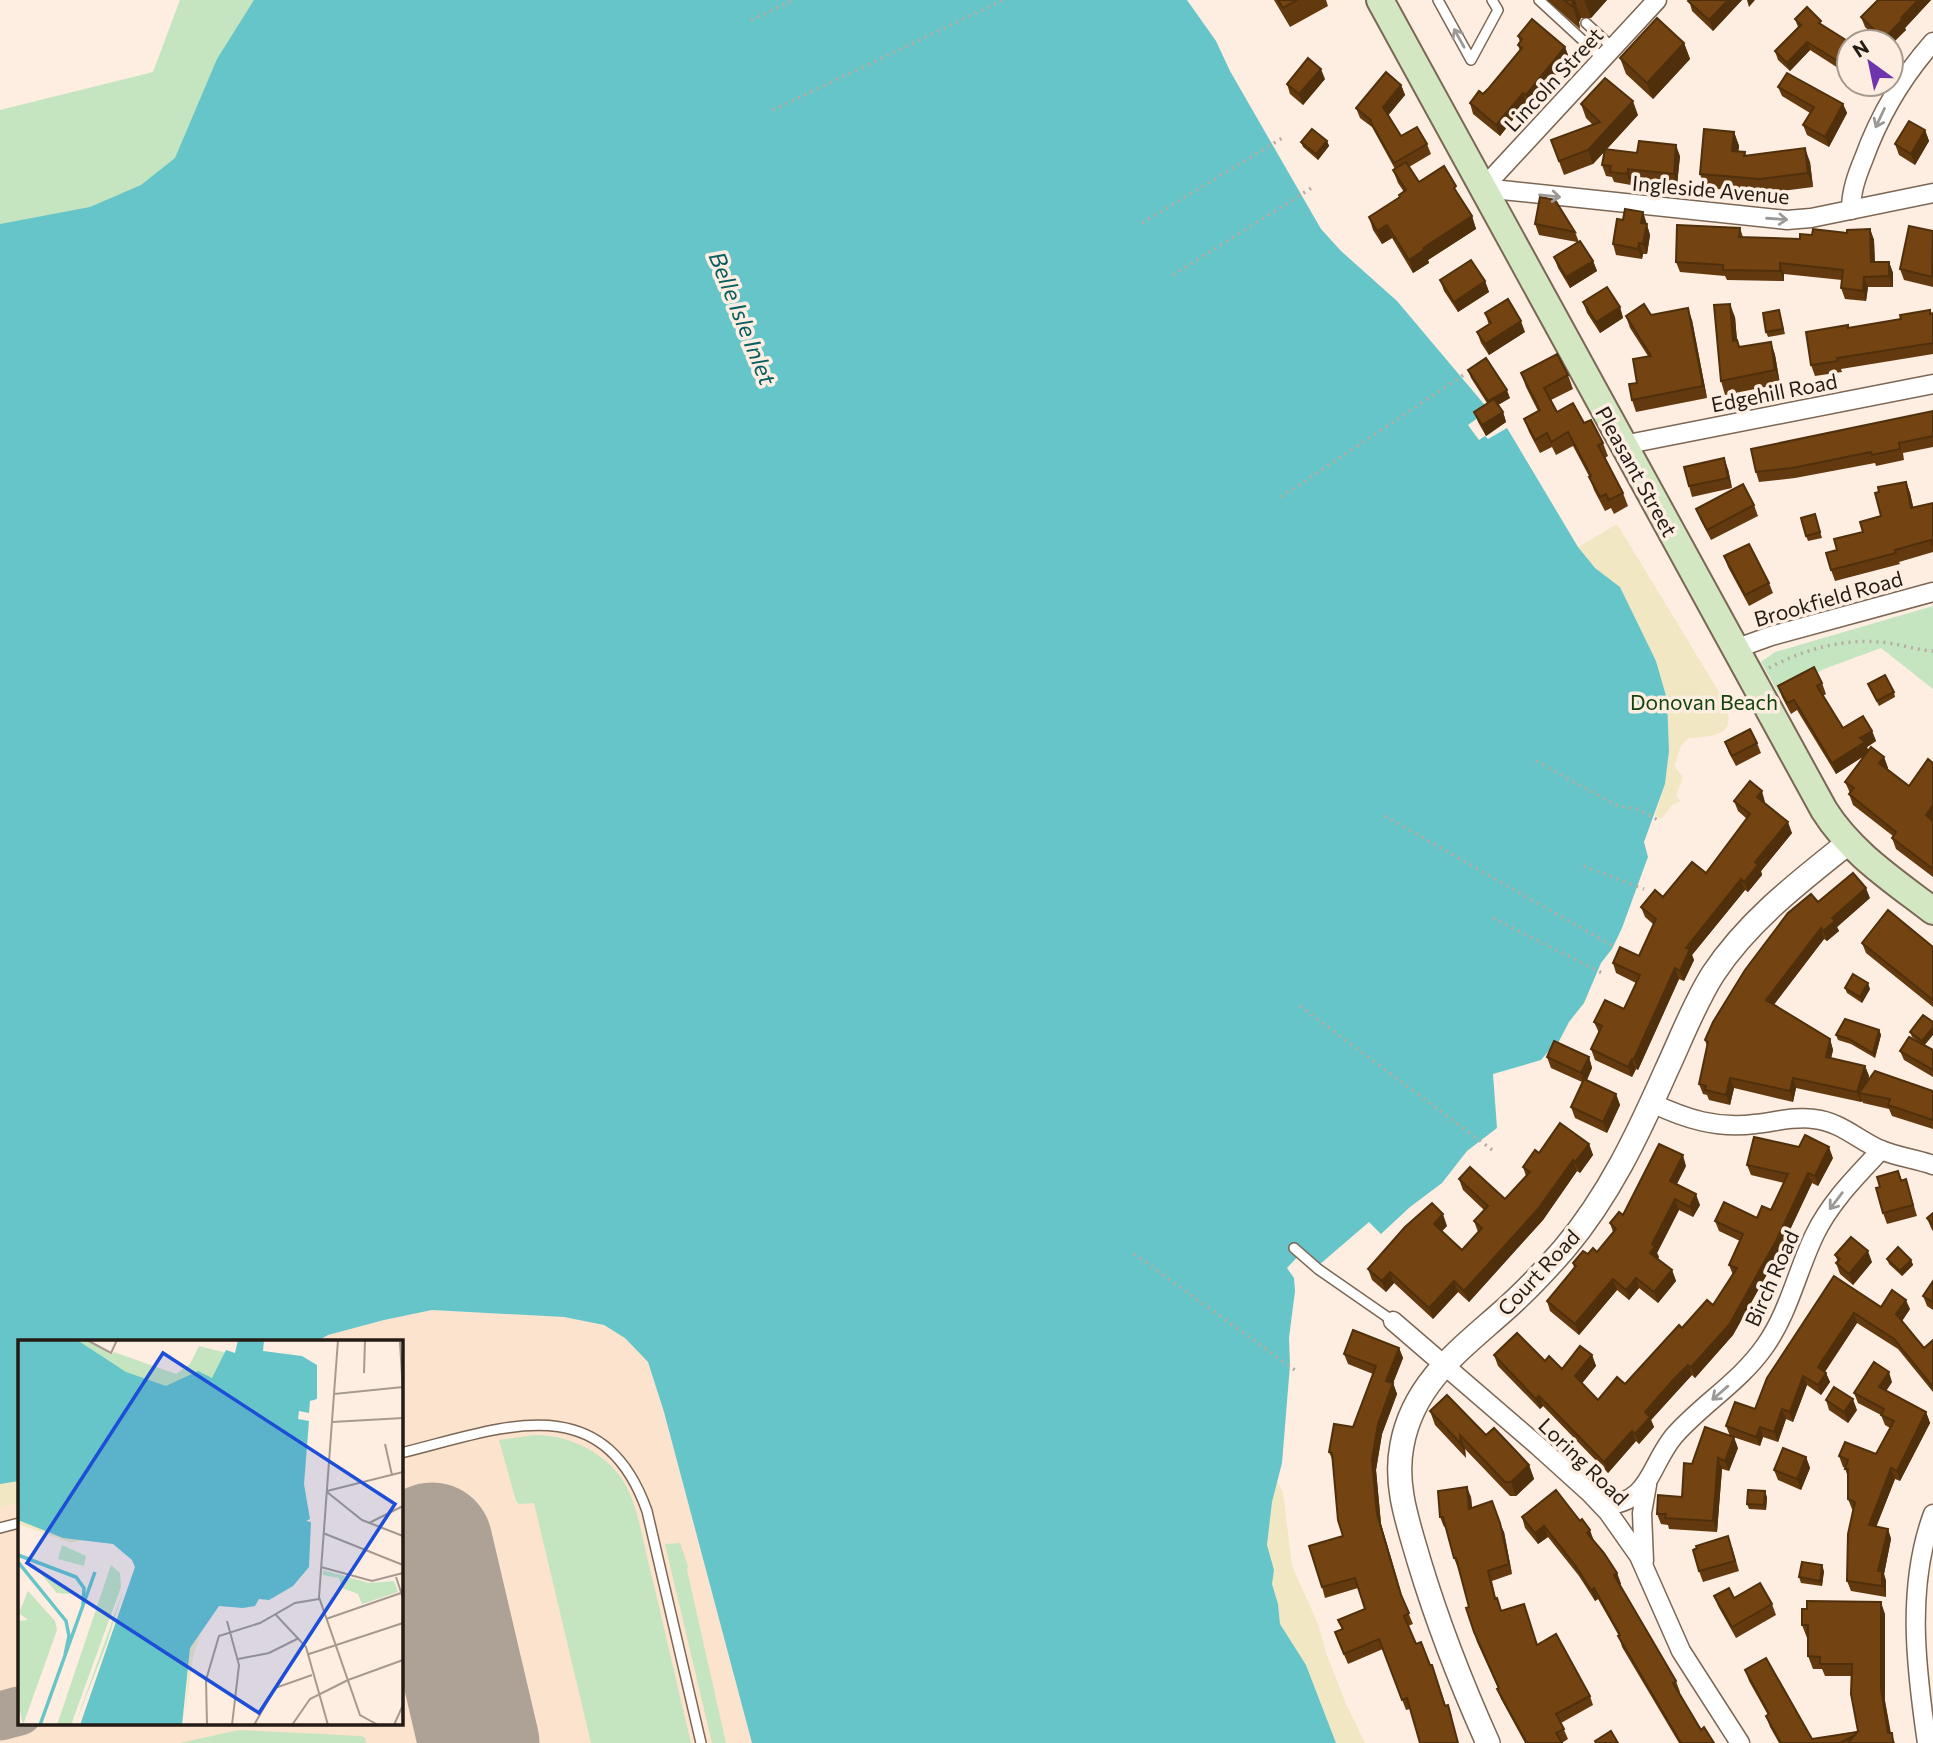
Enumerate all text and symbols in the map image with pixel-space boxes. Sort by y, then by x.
street label: Lincoln Street [1498,22,1608,136]
north arrow [1835,28,1905,98]
one-way arrow [1452,29,1466,49]
text: N [1848,35,1873,62]
one-way arrow [1873,107,1887,128]
street label: Ingleside Avenue [1631,170,1791,208]
one-way arrow [1539,189,1561,202]
one-way arrow [1765,213,1787,226]
water label: Belle Isle Inlet [704,247,783,389]
street label: Edgehill Road [1709,368,1839,416]
street label: Pleasant Street [1591,401,1683,541]
street label: Brookfield Road [1751,565,1905,631]
park label: Donovan Beach [1630,689,1778,714]
one-way arrow [1829,1191,1844,1210]
street label: Court Road [1492,1224,1584,1320]
street label: Birch Road [1739,1226,1803,1330]
inset map [18,1340,402,1726]
one-way arrow [1712,1385,1730,1401]
street label: Loring Road [1534,1412,1634,1510]

